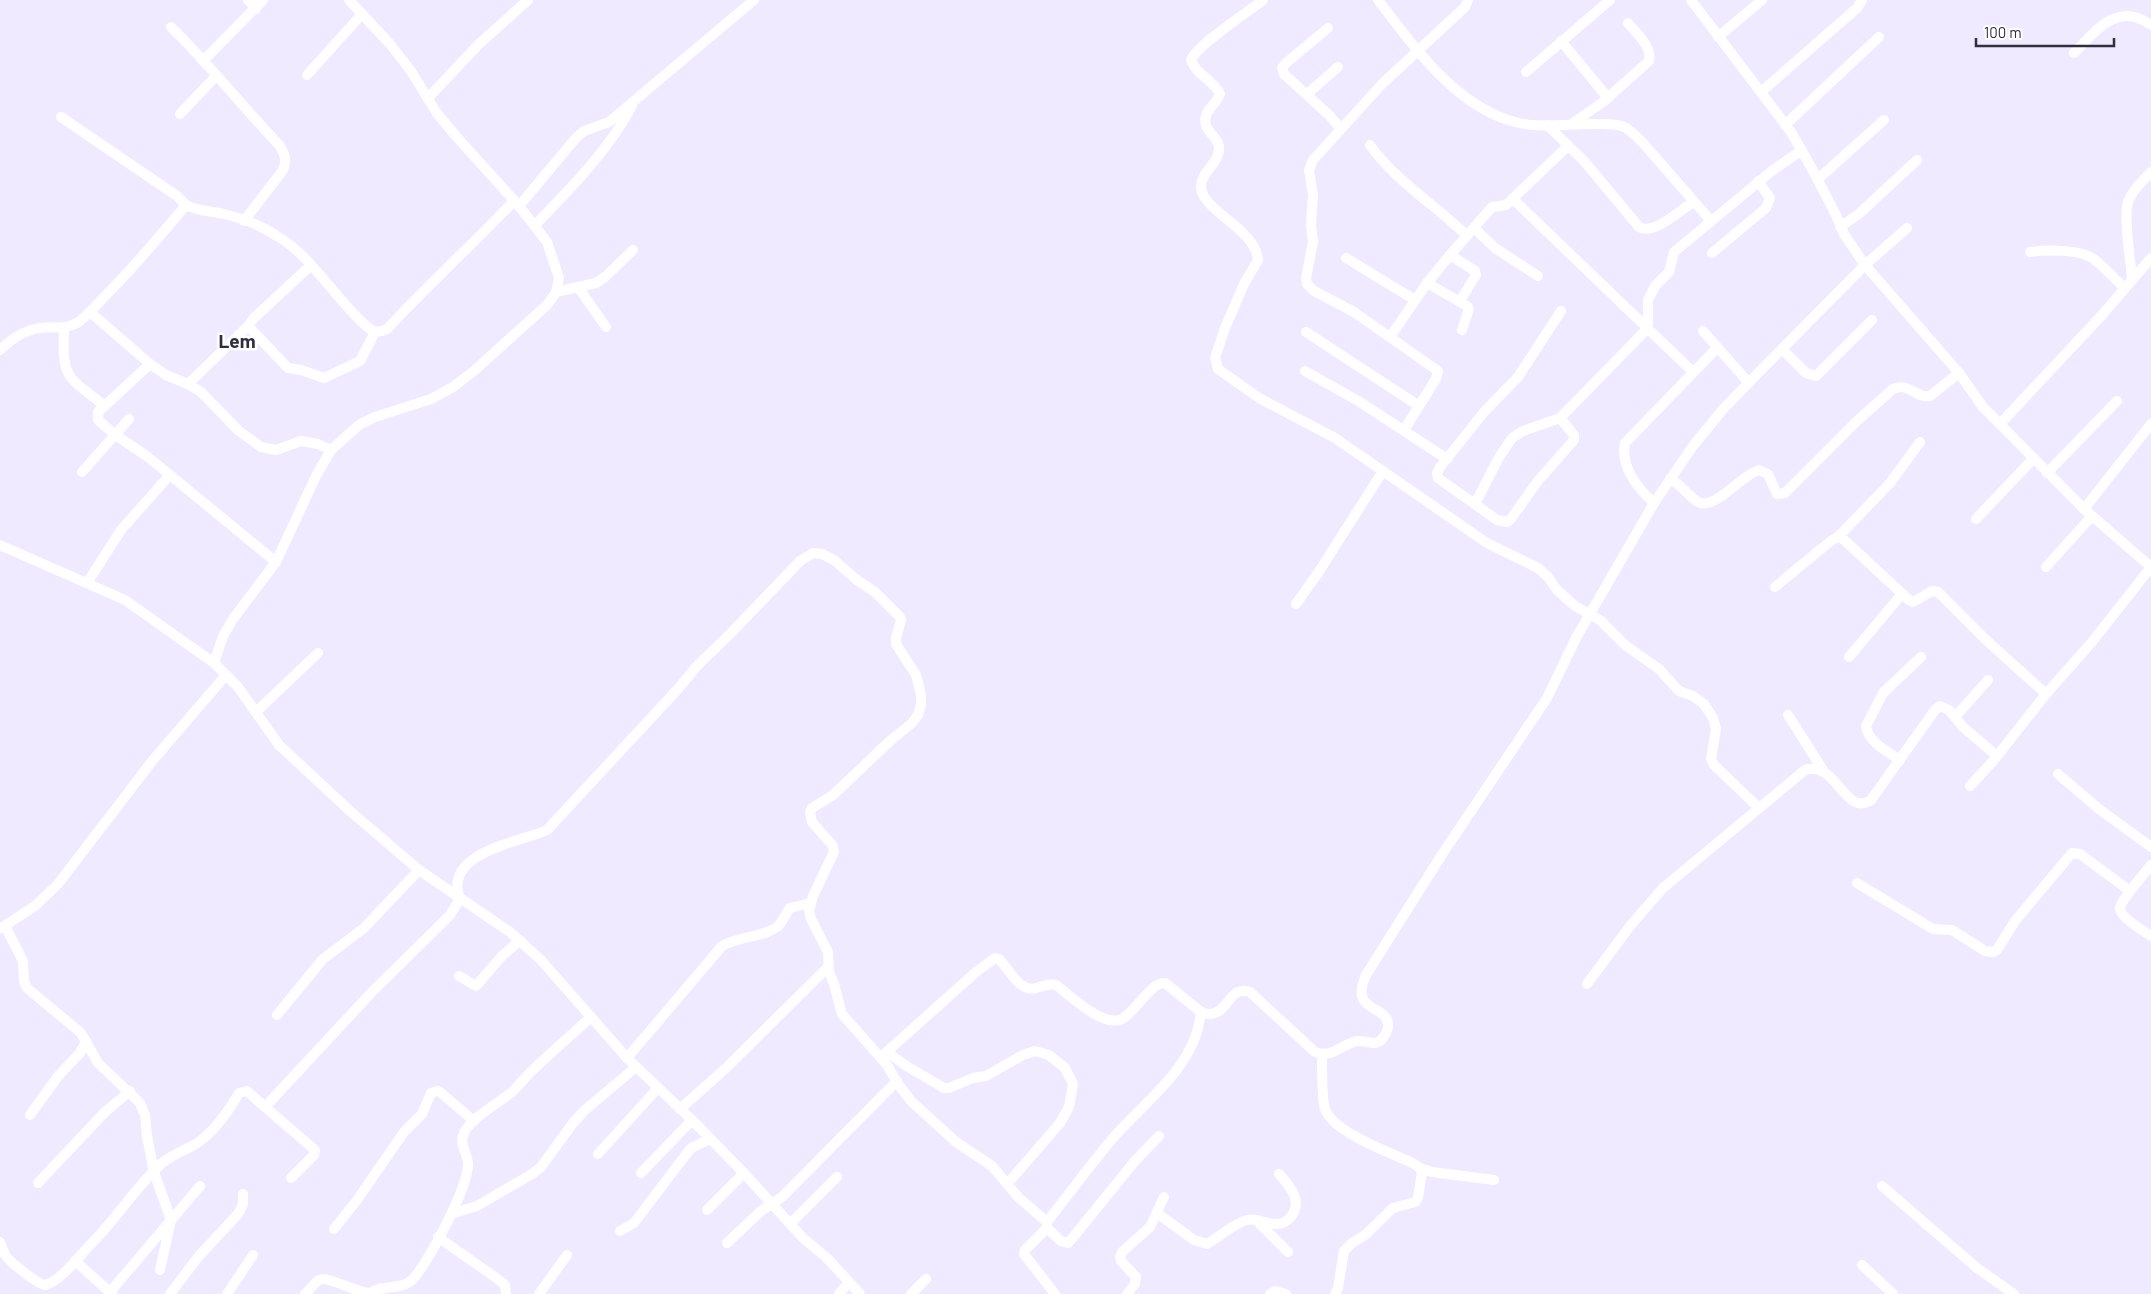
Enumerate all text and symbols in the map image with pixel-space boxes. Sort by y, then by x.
scale bar [1976,15,2114,47]
text: 100 m [1984,23,2022,41]
district label: Lem [218,329,256,352]

